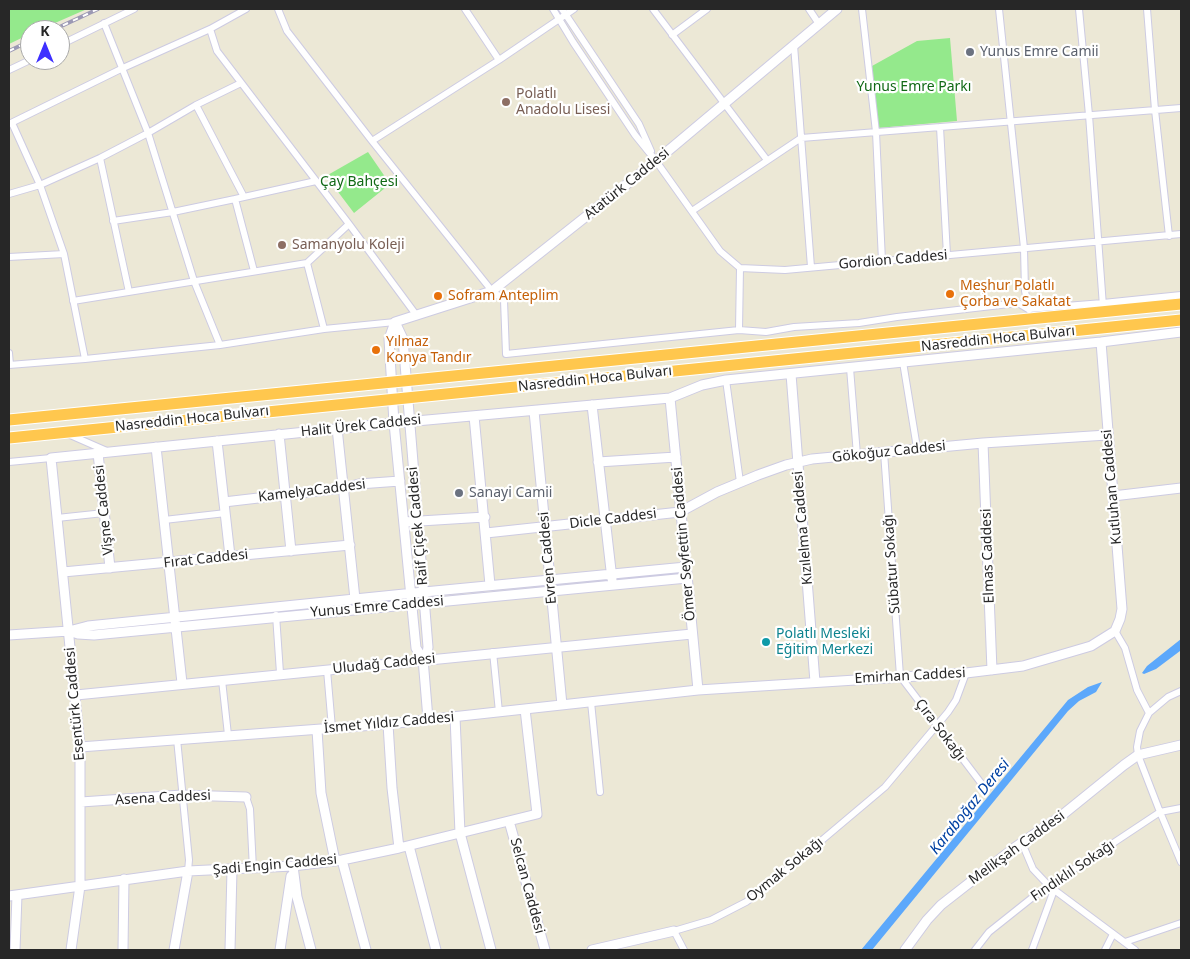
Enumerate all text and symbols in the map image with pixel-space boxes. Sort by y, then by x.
north arrow [20,20,70,70]
text: K [40,21,50,40]
place label: Yunus Emre Camii [980,44,1099,60]
marker: Yunus Emre Camii [964,46,976,58]
park label: Yunus Emre Parkı [857,79,971,95]
place label: Polatlı Anadolu Lisesi [516,86,610,118]
marker: Polatlı Anadolu Lisesi [500,96,512,108]
street label: Atatürk Caddesi [581,145,673,223]
park label: Çay Bahçesi [320,174,398,190]
place label: Samanyolu Koleji [292,237,405,253]
marker: Samanyolu Koleji [276,239,288,251]
street label: Gordion Caddesi [838,247,948,273]
place label: Meşhur Polatlı Çorba ve Sakatat [960,278,1071,310]
place label: Sofram Anteplim [448,288,559,304]
marker: Meşhur Polatlı Çorba ve Sakatat [944,288,956,300]
marker: Sofram Anteplim [432,290,444,302]
street label: Nasreddin Hoca Bulvarı [920,323,1076,355]
place label: Yılmaz Konya Tandır [386,334,472,367]
marker: Yılmaz Konya Tandır [370,344,382,356]
street label: Nasreddin Hoca Bulvarı [517,363,673,395]
street label: Nasreddin Hoca Bulvarı [114,403,270,435]
street label: Halit Ürek Caddesi [300,411,422,441]
street label: Kutluhan Caddesi [1099,429,1125,545]
street label: Gökoğuz Caddesi [831,438,947,466]
street label: Vişne Caddesi [91,464,117,556]
street label: Raif Çiçek Caddesi [404,466,432,586]
street label: Ömer Seyfettin Caddesi [669,466,699,622]
street label: Kızılelma Caddesi [790,470,816,586]
street label: KamelyaCaddesi [257,476,367,506]
place label: Sanayi Camii [469,485,552,501]
marker: Sanayi Camii [453,487,465,499]
street label: Dicle Caddesi [568,505,658,533]
street label: Elmas Caddesi [978,508,998,604]
street label: Evren Caddesi [536,511,560,605]
street label: Sübatur Sokağı [880,514,904,614]
street label: Fırat Caddesi [163,546,249,572]
street label: Yunus Emre Caddesi [310,593,444,621]
place label: Polatlı Mesleki Eğitim Merkezi [776,626,873,658]
marker: Polatlı Mesleki Eğitim Merkezi [760,636,772,648]
street label: Esentürk Caddesi [62,647,88,761]
street label: Uludağ Caddesi [332,650,436,678]
street label: Emirhan Caddesi [854,665,966,687]
street label: Çıra Sokağı [911,696,969,764]
street label: İsmet Yıldız Caddesi [323,709,455,737]
water label: Karaboğaz Deresi [926,756,1014,858]
street label: Asena Caddesi [115,787,211,809]
street label: Melikşah Caddesi [966,808,1068,888]
street label: Oymak Sokağı [743,834,827,906]
street label: Selcan Caddesi [506,836,548,936]
street label: Fındıklıl Sokağı [1028,837,1118,905]
street label: Şadi Engin Caddesi [212,851,338,879]

